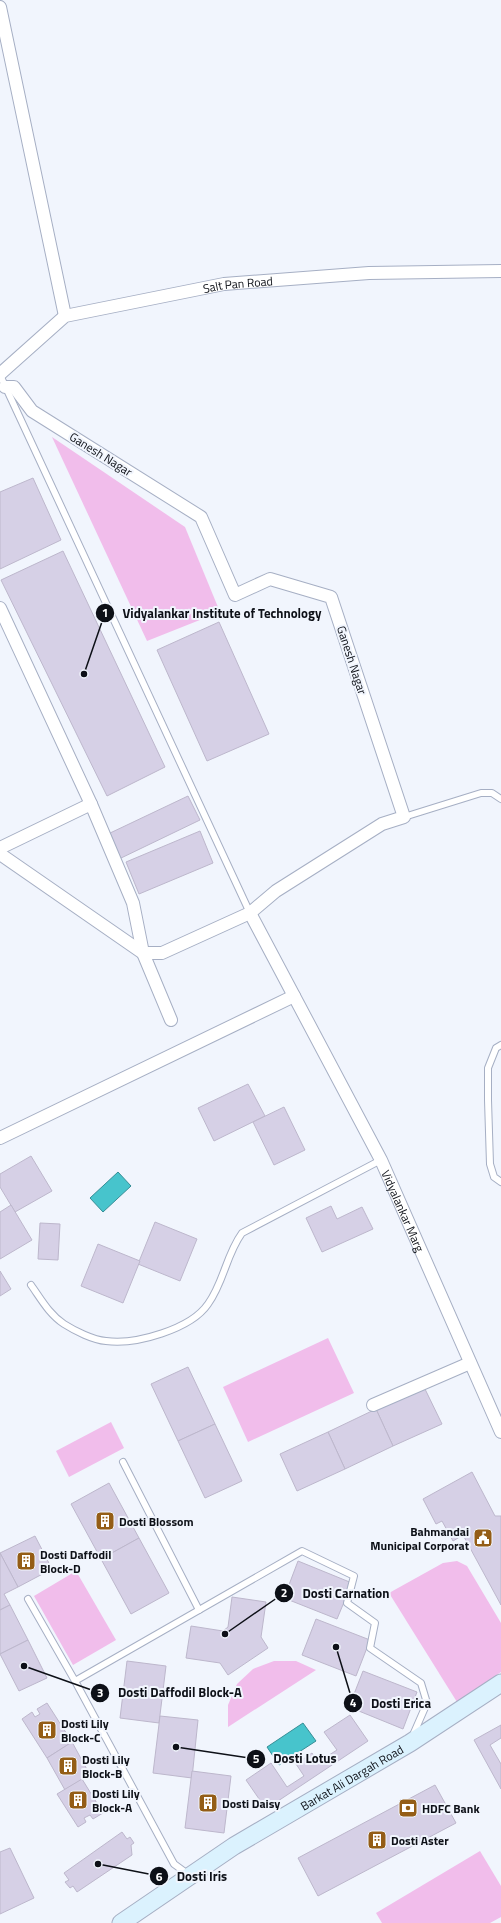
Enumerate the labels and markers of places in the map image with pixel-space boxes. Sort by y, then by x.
callout: Vidyalankar Institute of Technology [95,601,330,626]
building icon: Dosti Blossom [94,1510,116,1532]
place label: Dosti Blossom [119,1512,194,1531]
place label: Bahmandai Municipal Corporat [370,1522,470,1555]
public building icon: Bahmandai Municipal Corporat [472,1527,494,1549]
place label: Dosti Daffodil Block-D [40,1545,111,1578]
building icon: Dosti Daffodil Block-D [15,1550,37,1572]
callout: Dosti Carnation [274,1581,397,1606]
callout: Dosti Daffodil Block-A [90,1680,250,1705]
callout: Dosti Erica [343,1691,439,1716]
place label: Dosti Lily Block-C [61,1714,109,1747]
building icon: Dosti Lily Block-C [36,1719,58,1741]
callout: Dosti Lotus [246,1746,345,1771]
place label: Dosti Lily Block-B [82,1750,130,1783]
building icon: Dosti Lily Block-B [57,1755,79,1777]
place label: Dosti Lily Block-A [92,1784,140,1817]
building icon: Dosti Lily Block-A [67,1789,89,1811]
building icon: Dosti Daisy [197,1792,219,1814]
place label: Dosti Daisy [222,1794,280,1813]
bank icon: HDFC Bank [397,1797,419,1819]
place label: HDFC Bank [422,1799,480,1818]
building icon: Dosti Aster [366,1829,388,1851]
place label: Dosti Aster [391,1831,449,1850]
callout: Dosti Iris [149,1864,236,1889]

